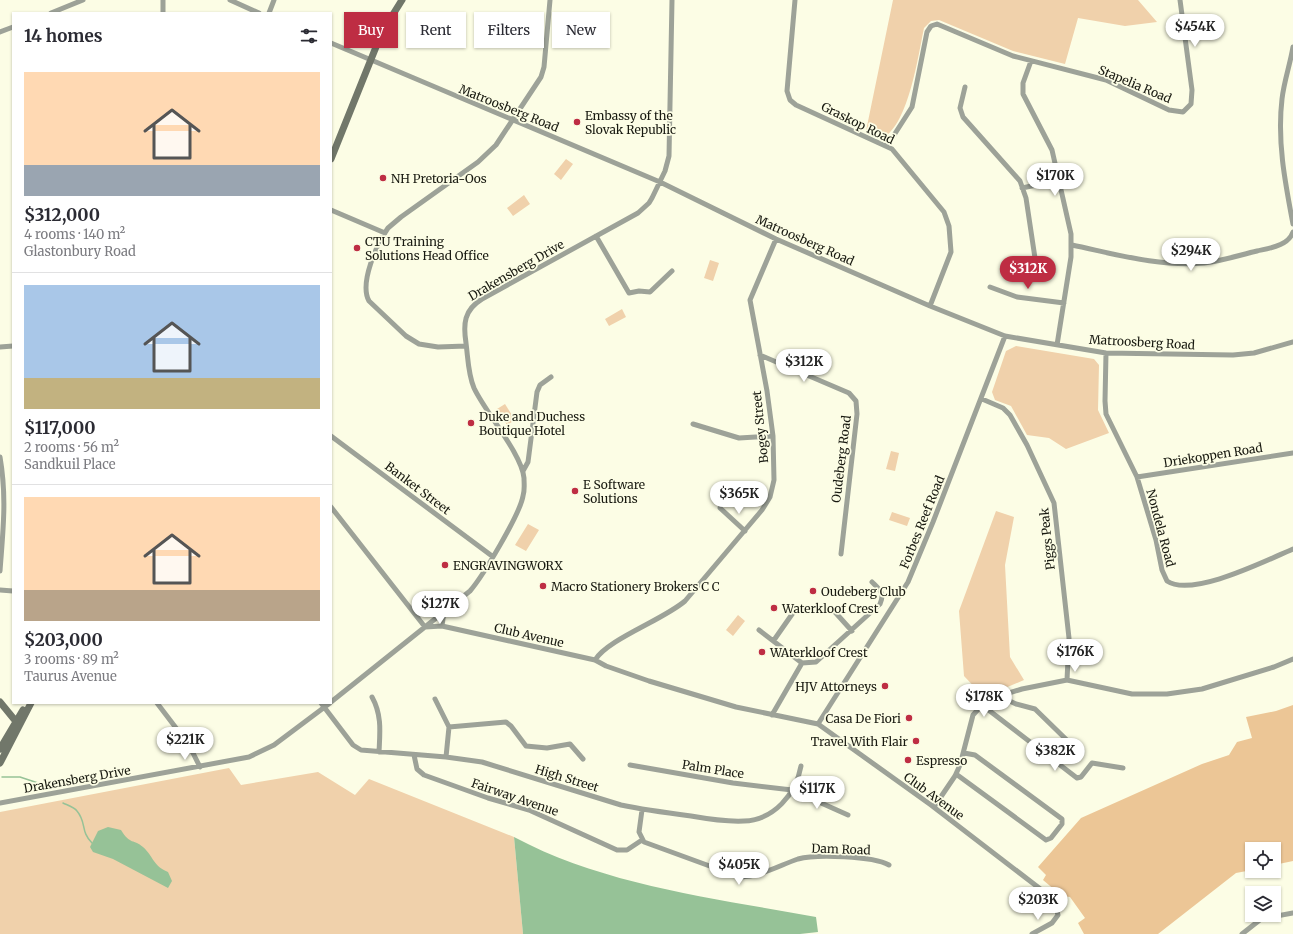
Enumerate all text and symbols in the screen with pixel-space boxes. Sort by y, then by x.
chip: Buy [344,12,398,48]
chip: Rent [406,12,466,48]
chip: Filters [474,12,544,48]
chip: New [552,12,610,48]
pin: $454K [1167,14,1223,48]
text: $454K [1175,18,1215,35]
text: 14 homes [24,25,102,47]
icon: filters [298,25,320,47]
street label: Stapelia Road [1096,62,1174,106]
street label: Matroosberg Road [457,81,561,135]
icon: home [136,98,208,170]
street label: Graskop Road [819,99,897,147]
place label: Embassy of the Slovak Republic [585,108,676,137]
marker: Embassy of the Slovak Republic [572,117,582,127]
pin: $170K [1027,163,1083,197]
text: $170K [1036,167,1074,184]
place label: NH Pretoria-Oos [391,171,487,186]
marker: NH Pretoria-Oos [378,173,388,183]
text: $312,000 [24,204,100,226]
street label: Matroosberg Road [753,212,857,268]
text: 4 rooms · 140 m² [24,226,125,243]
place label: CTU Training Solutions Head Office [365,234,489,263]
street label: Drakensberg Drive [465,236,567,304]
pin: $294K [1163,238,1219,272]
text: $294K [1170,242,1212,259]
text: Glastonbury Road [24,243,136,260]
marker: CTU Training Solutions Head Office [352,243,362,253]
pin: $312K [1000,256,1056,290]
text: $312K [1009,260,1047,277]
icon: home [136,311,208,383]
street label: Matroosberg Road [1089,332,1195,352]
pin: $312K [776,349,832,383]
text: $312K [785,353,823,370]
street label: Bogey Street [749,390,771,464]
place label: Duke and Duchess Boutique Hotel [479,409,585,438]
street label: Oudeberg Road [828,414,854,504]
text: $117,000 [24,417,96,439]
marker: Duke and Duchess Boutique Hotel [466,418,476,428]
text: 2 rooms · 56 m² [24,439,119,456]
street label: Driekoppen Road [1162,440,1264,470]
text: Sandkuil Place [24,456,115,473]
street label: Banket Street [382,458,454,518]
street label: Forbes Reef Road [896,473,948,571]
place label: E Software Solutions [583,477,645,506]
pin: $365K [711,481,767,515]
text: $365K [719,485,759,502]
marker: E Software Solutions [570,486,580,496]
street label: Nondela Road [1143,487,1179,569]
street label: Piggs Peak [1036,507,1058,571]
icon: home [136,523,208,595]
place label: ENGRAVINGWORX [453,558,563,573]
marker: ENGRAVINGWORX [440,560,450,570]
place label: Macro Stationery Brokers C C [551,579,720,594]
marker: Macro Stationery Brokers C C [538,581,548,591]
place label: Oudeberg Club [821,584,906,599]
marker: Oudeberg Club [808,586,818,596]
pin: $127K [412,591,468,625]
text: $127K [421,595,459,612]
place label: Waterkloof Crest [781,601,879,616]
marker: Waterkloof Crest [769,603,779,613]
street label: Club Avenue [493,620,565,650]
text: $203,000 [24,629,103,651]
pin: $176K [1047,639,1103,673]
text: $176K [1056,643,1094,660]
place label: WAterkloof Crest [769,645,868,660]
marker: WAterkloof Crest [757,647,767,657]
text: 3 rooms · 89 m² [24,651,119,668]
text: Taurus Avenue [24,668,117,685]
place label: HJV Attorneys [795,679,877,694]
marker: HJV Attorneys [880,681,890,691]
pin: $178K [956,684,1012,718]
text: $178K [965,688,1003,705]
place label: Casa De Fiori [826,711,901,726]
marker: Casa De Fiori [904,713,914,723]
pin: $221K [157,727,213,761]
text: $221K [166,731,204,748]
place label: Travel With Flair [811,734,909,749]
marker: Travel With Flair [911,736,921,746]
pin: $382K [1027,738,1083,772]
text: $382K [1035,742,1075,759]
place label: Espresso [916,753,967,768]
marker: Espresso [903,755,913,765]
street label: Palm Place [681,757,745,781]
street label: High Street [533,761,601,795]
street label: Drakensberg Drive [22,762,132,796]
street label: Club Avenue [901,769,967,823]
street label: Fairway Avenue [469,775,561,819]
pin: $117K [789,776,845,810]
text: $117K [799,780,835,797]
street label: Dam Road [811,840,871,858]
map controls [1245,842,1281,922]
button: locate [1245,842,1281,878]
pin: $405K [711,852,767,886]
text: $405K [718,856,760,873]
button: layers [1245,886,1281,922]
pin: $203K [1010,887,1066,921]
text: $203K [1018,891,1058,908]

